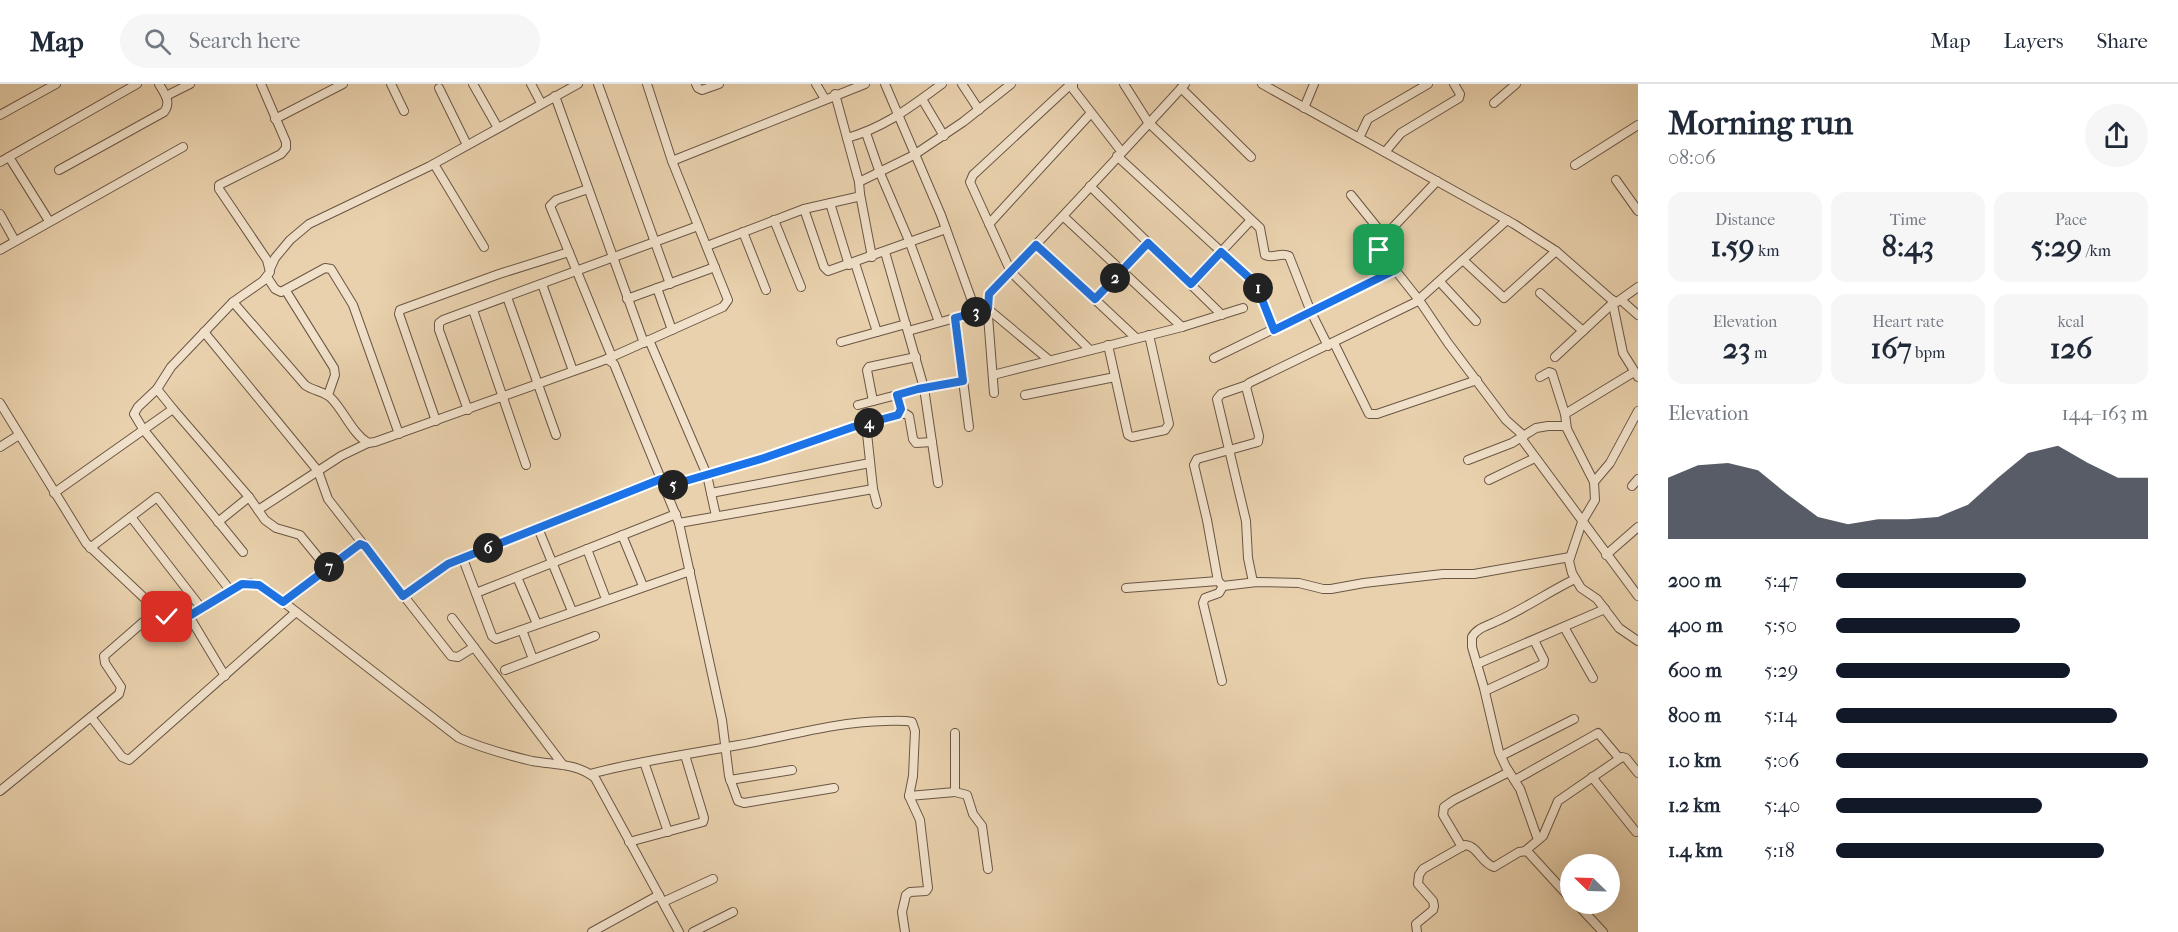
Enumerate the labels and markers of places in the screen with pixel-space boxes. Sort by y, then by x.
pin [1353,224,1404,275]
pin: 2 [1100,263,1130,293]
pin: 1 [1243,273,1273,303]
pin: 3 [961,297,991,327]
pin: 4 [854,408,884,438]
pin: 5 [658,470,688,500]
pin: 6 [473,533,503,563]
pin: 7 [314,552,344,582]
pin [141,591,192,642]

